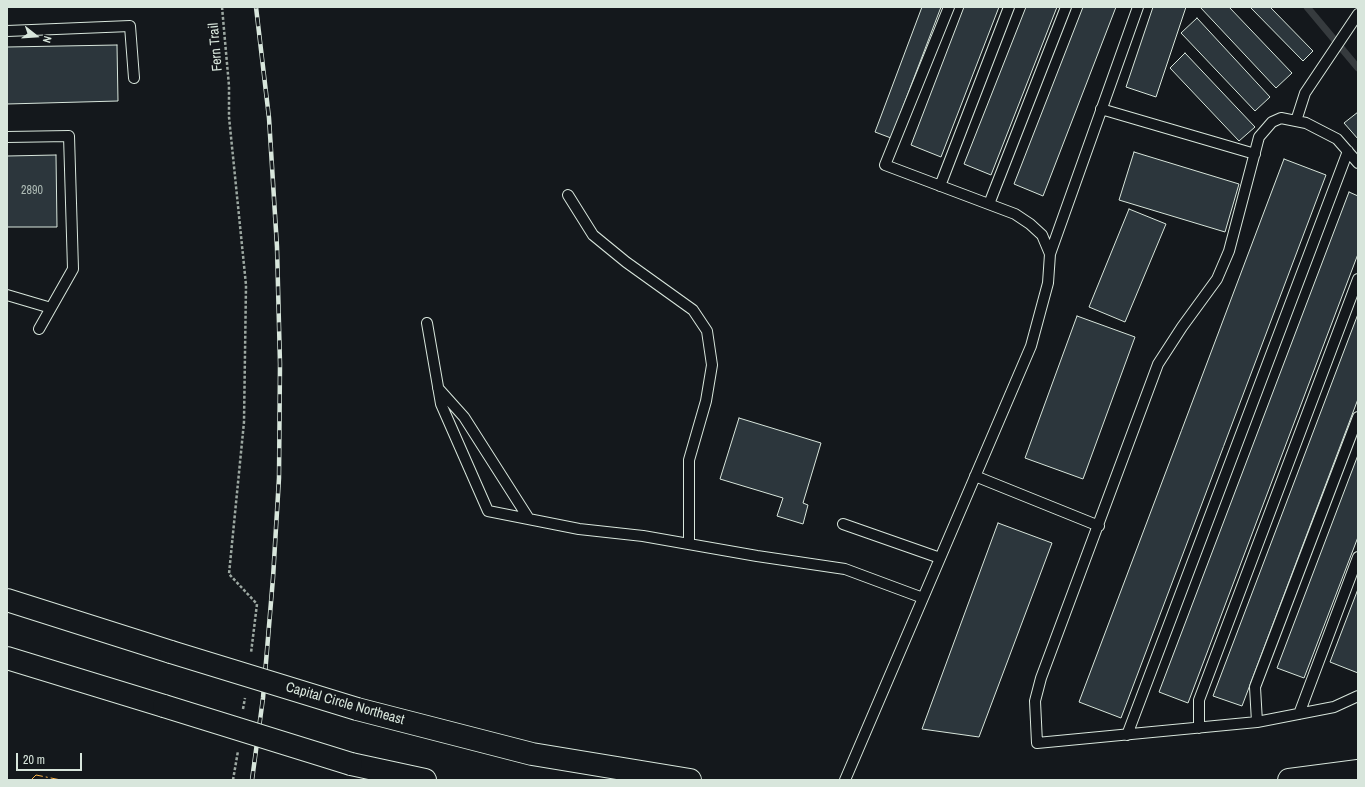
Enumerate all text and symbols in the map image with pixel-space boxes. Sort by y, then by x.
north arrow [16,16,56,56]
street label: Fern Trail [206,22,226,72]
text: N [40,34,55,45]
house number: 2890 [21,184,43,198]
street label: Capital Circle Northeast [284,679,406,729]
scale bar [18,745,84,771]
text: 20 m [23,752,45,768]

